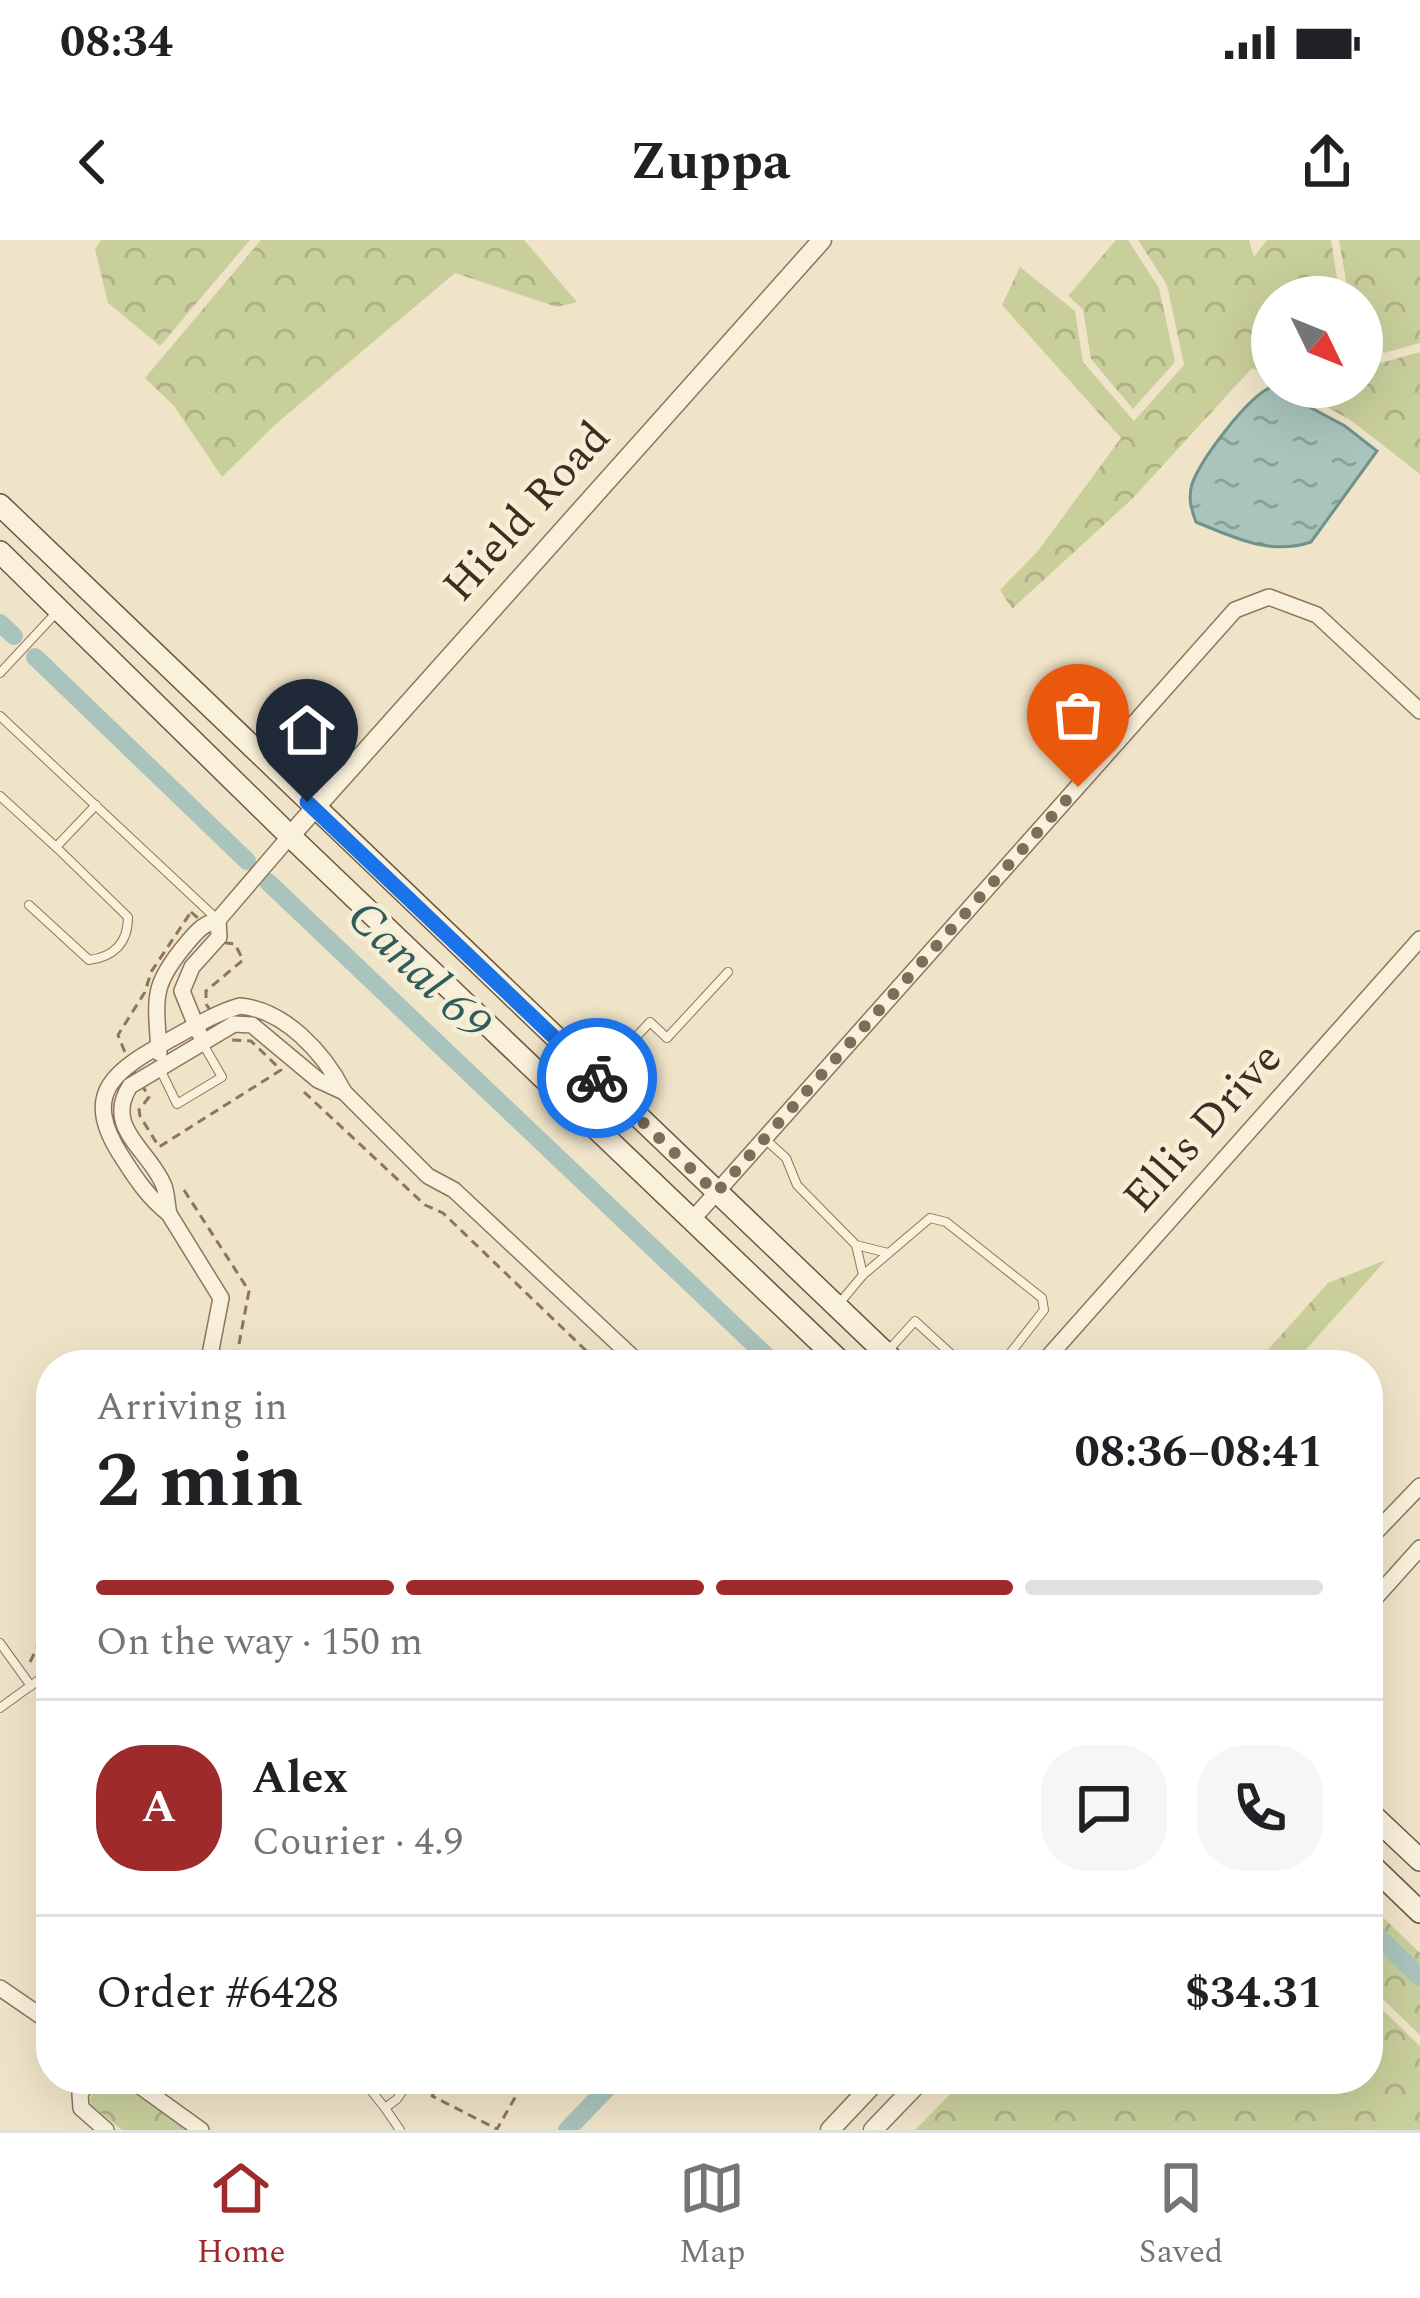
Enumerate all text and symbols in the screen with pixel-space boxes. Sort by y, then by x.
text: 08:34 [60,8,173,77]
text: Zuppa [629,121,791,203]
icon: back [60,129,126,195]
icon: share [1294,129,1360,195]
north arrow [1251,276,1383,408]
map controls [1251,276,1383,408]
street label: Hield Road [427,406,627,618]
pin [1027,664,1129,787]
pin [256,679,358,802]
icon: bag [1045,682,1111,748]
icon: home [274,697,340,763]
water label: Canal 69 [330,883,508,1059]
courier [537,1018,657,1138]
street label: Ellis Drive [1107,1027,1299,1229]
icon: bike [564,1045,630,1111]
text: Arriving in [96,1378,288,1437]
text: 08:36–08:41 [1074,1418,1323,1487]
text: 2 min [96,1422,304,1541]
text: On the way · 150 m [96,1613,423,1672]
text: Alex [252,1744,348,1813]
button: chat [1041,1745,1167,1871]
button: phone [1197,1745,1323,1871]
text: A [142,1773,176,1842]
text: Courier · 4.9 [252,1813,463,1872]
text: Order #6428 [96,1959,339,2028]
text: $34.31 [1185,1959,1323,2028]
tab: Home [197,2155,286,2277]
tab: Map [679,2155,745,2277]
tab: Saved [1139,2155,1223,2277]

